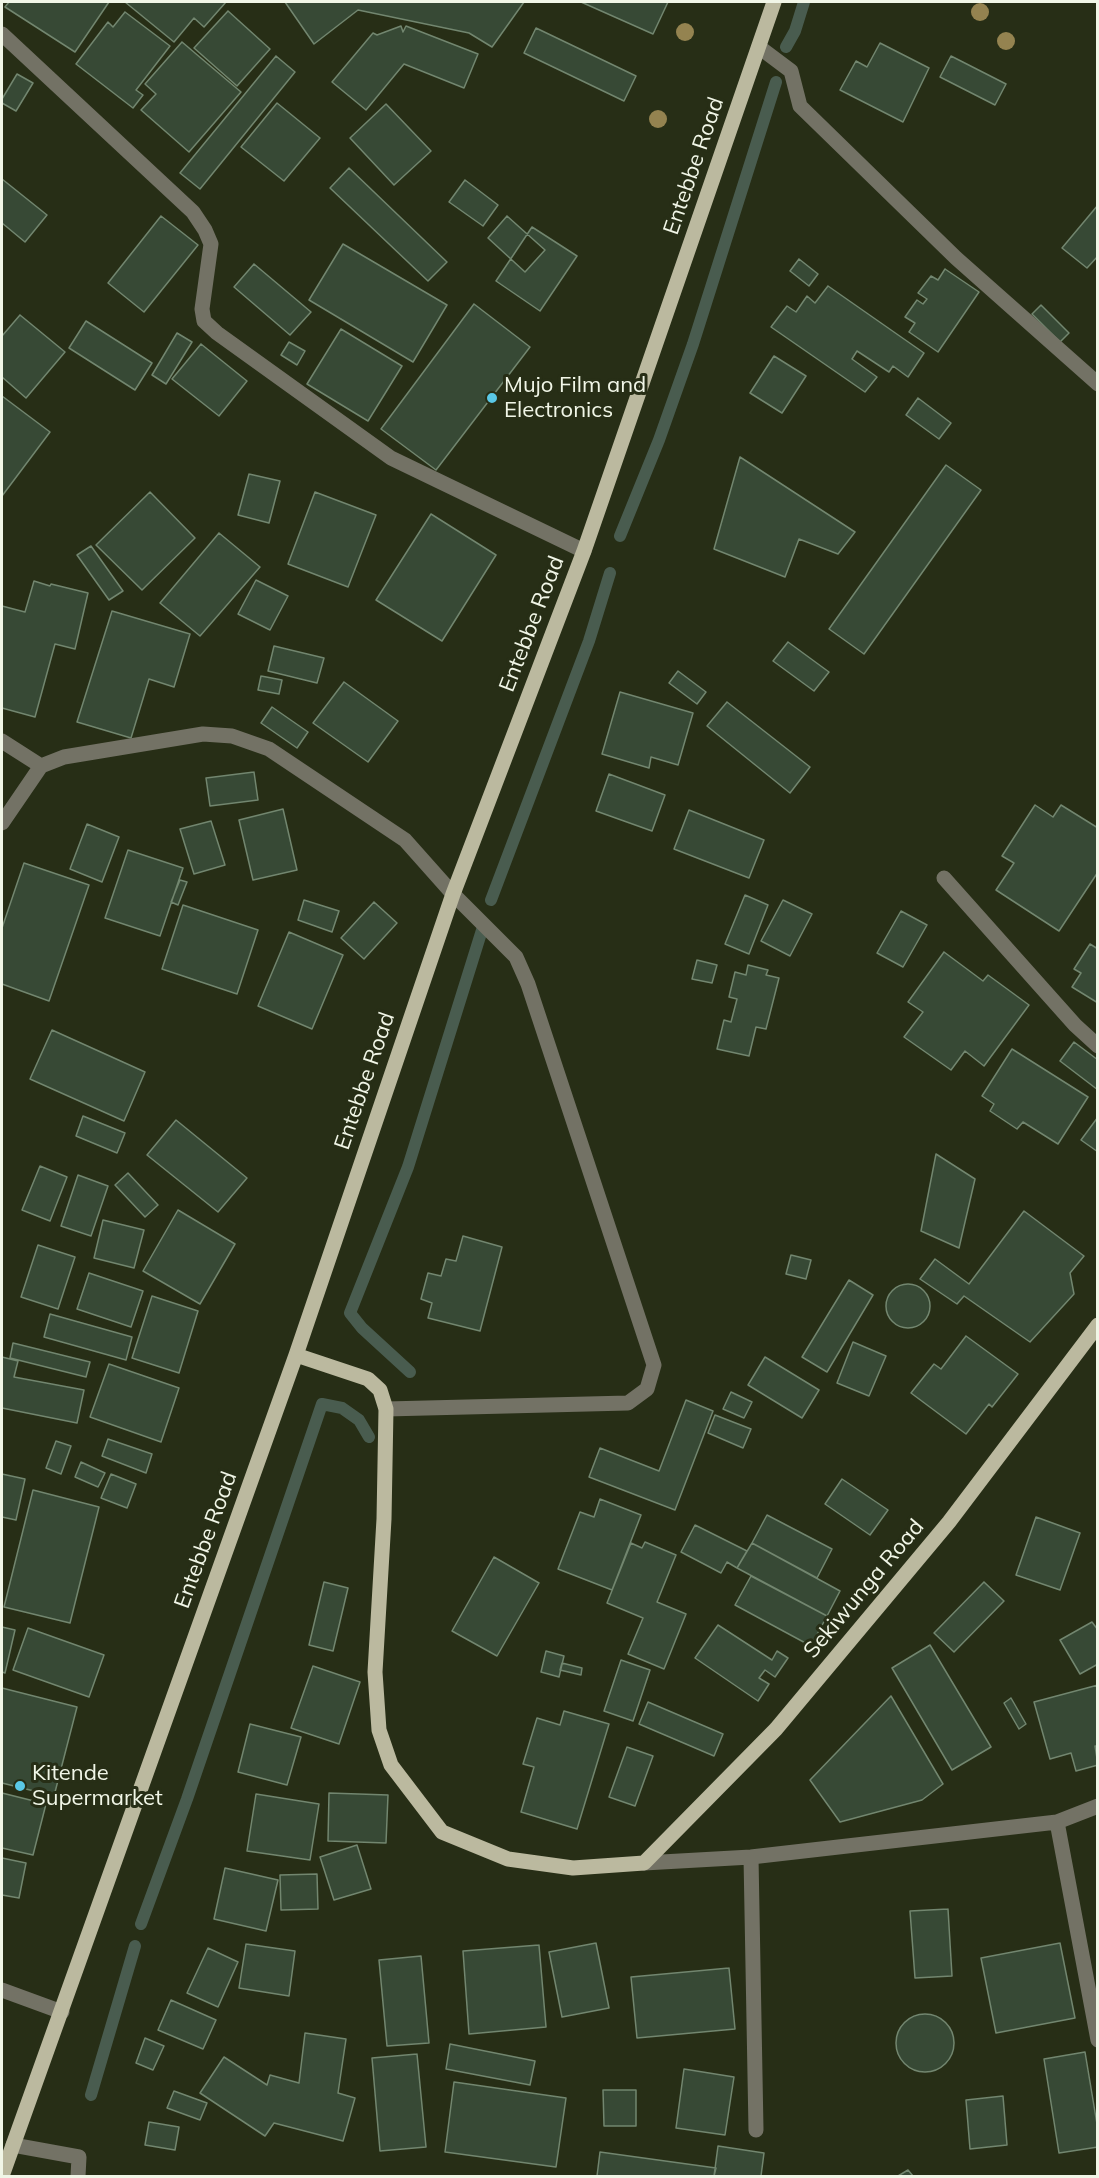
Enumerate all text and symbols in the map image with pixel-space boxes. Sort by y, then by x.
street label: Entebbe Road [658,94,730,238]
place label: Mujo Film and Electronics [504,372,646,424]
marker: Mujo Film and Electronics [485,391,499,405]
street label: Entebbe Road [494,552,570,696]
street label: Entebbe Road [329,1009,401,1153]
street label: Entebbe Road [169,1468,243,1612]
street label: Sekiwunga Road [798,1514,930,1664]
place label: Kitende Supermarket [32,1760,163,1812]
marker: Kitende Supermarket [13,1779,27,1793]

